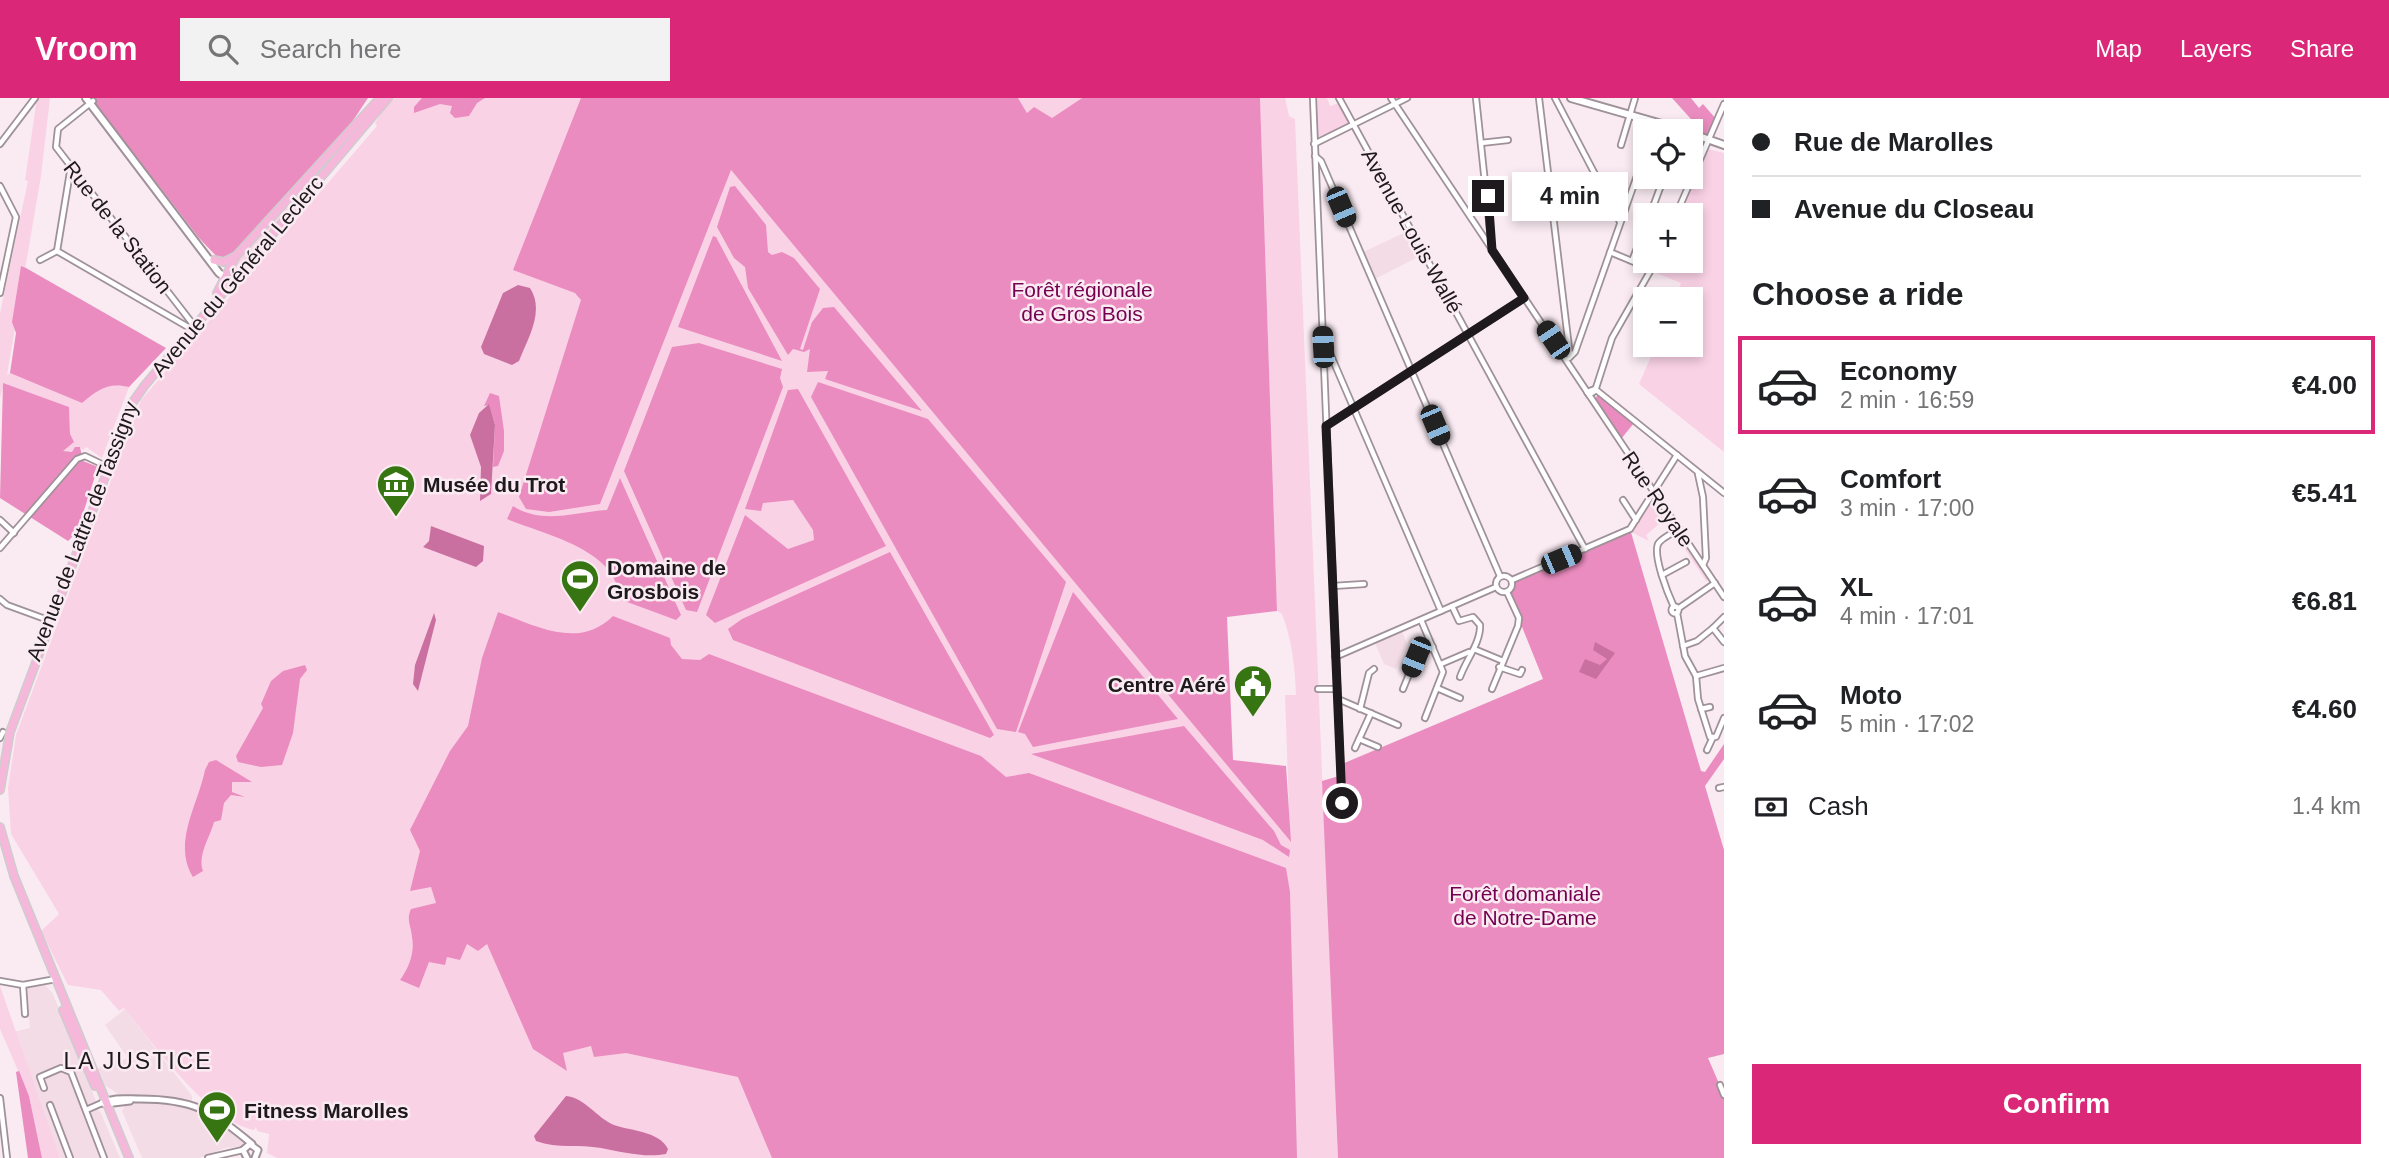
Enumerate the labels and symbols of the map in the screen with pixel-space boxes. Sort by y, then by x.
street label: Avenue Louis Wallé [1357,145,1467,317]
street label: Rue de la Station [59,156,177,298]
street label: Avenue du Général Leclerc [147,171,327,381]
callout: 4 min [1512,172,1628,220]
route end [1472,180,1504,212]
car [1324,184,1359,230]
park label: Forêt régionale de Gros Bois [1011,278,1153,325]
car [1533,317,1574,363]
car [1312,325,1335,369]
street label: Avenue de Lattre de Tassigny [22,398,142,664]
car [1418,402,1453,448]
street label: Rue Royale [1618,447,1698,551]
museum icon: Musée du Trot [375,463,417,518]
place label: Musée du Trot [423,473,565,496]
car [1538,541,1585,577]
place label: Domaine de Grosbois [607,556,726,603]
sports icon: Domaine de Grosbois [559,558,601,613]
car [1399,634,1434,680]
public building icon: Centre Aéré [1232,663,1274,718]
place label: Centre Aéré [1108,673,1226,696]
route start [1326,787,1358,819]
park label: Forêt domaniale de Notre-Dame [1449,882,1601,929]
district label: LA JUSTICE [63,1048,213,1074]
sports icon: Fitness Marolles [196,1089,238,1144]
place label: Fitness Marolles [244,1099,409,1122]

